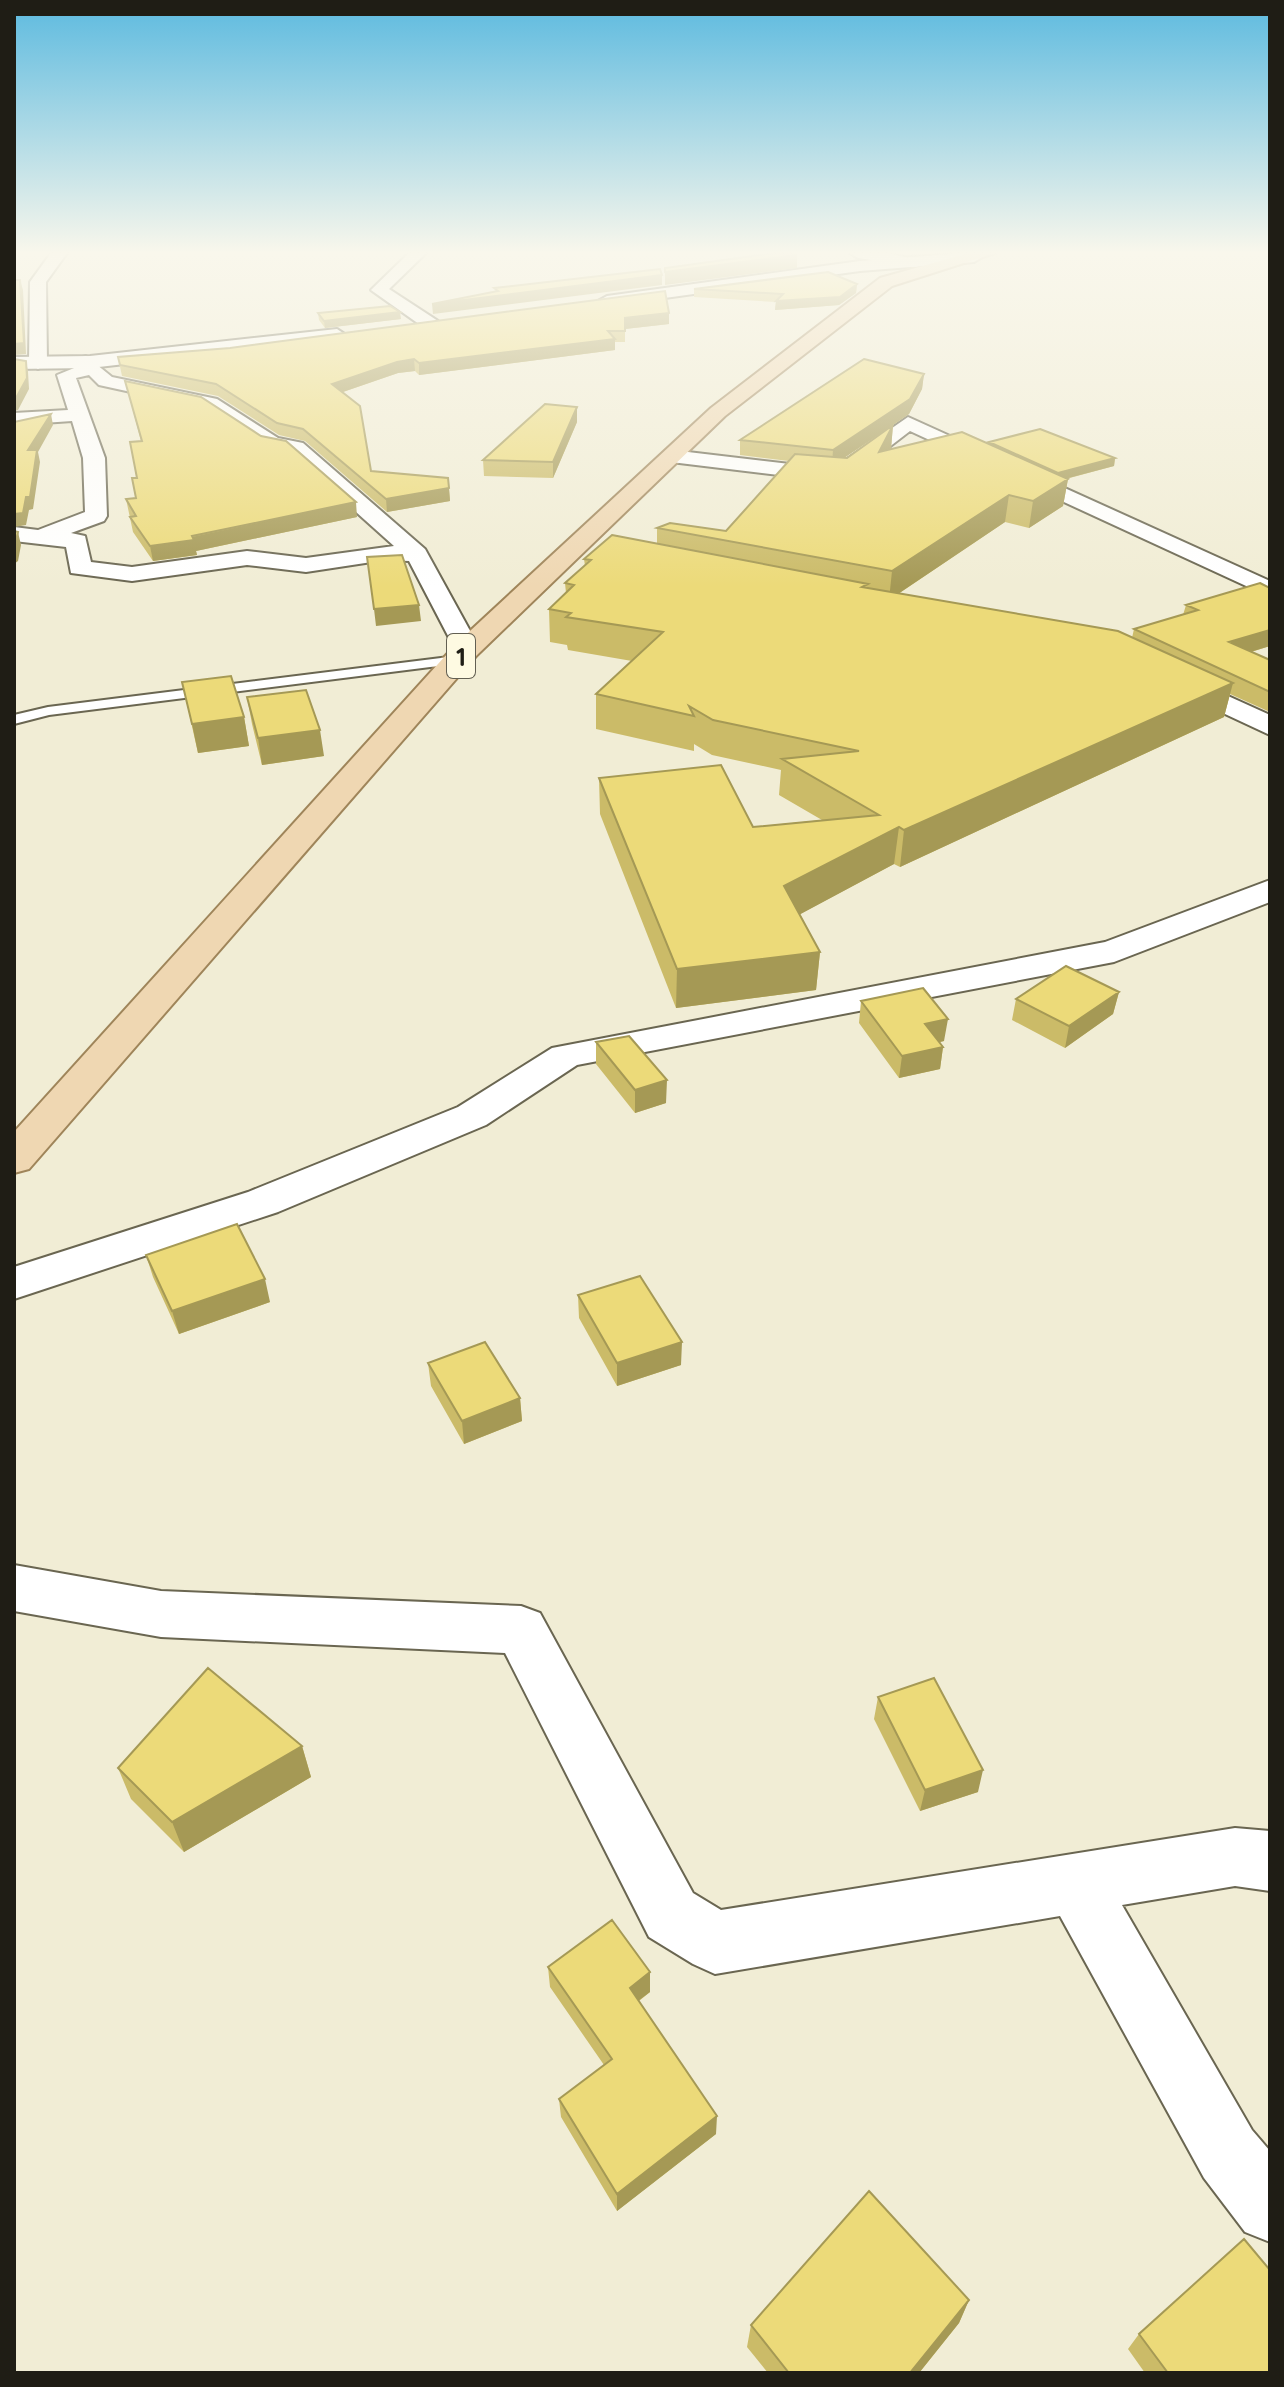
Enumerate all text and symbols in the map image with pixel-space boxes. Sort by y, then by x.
road number: 1 [447,634,475,678]

